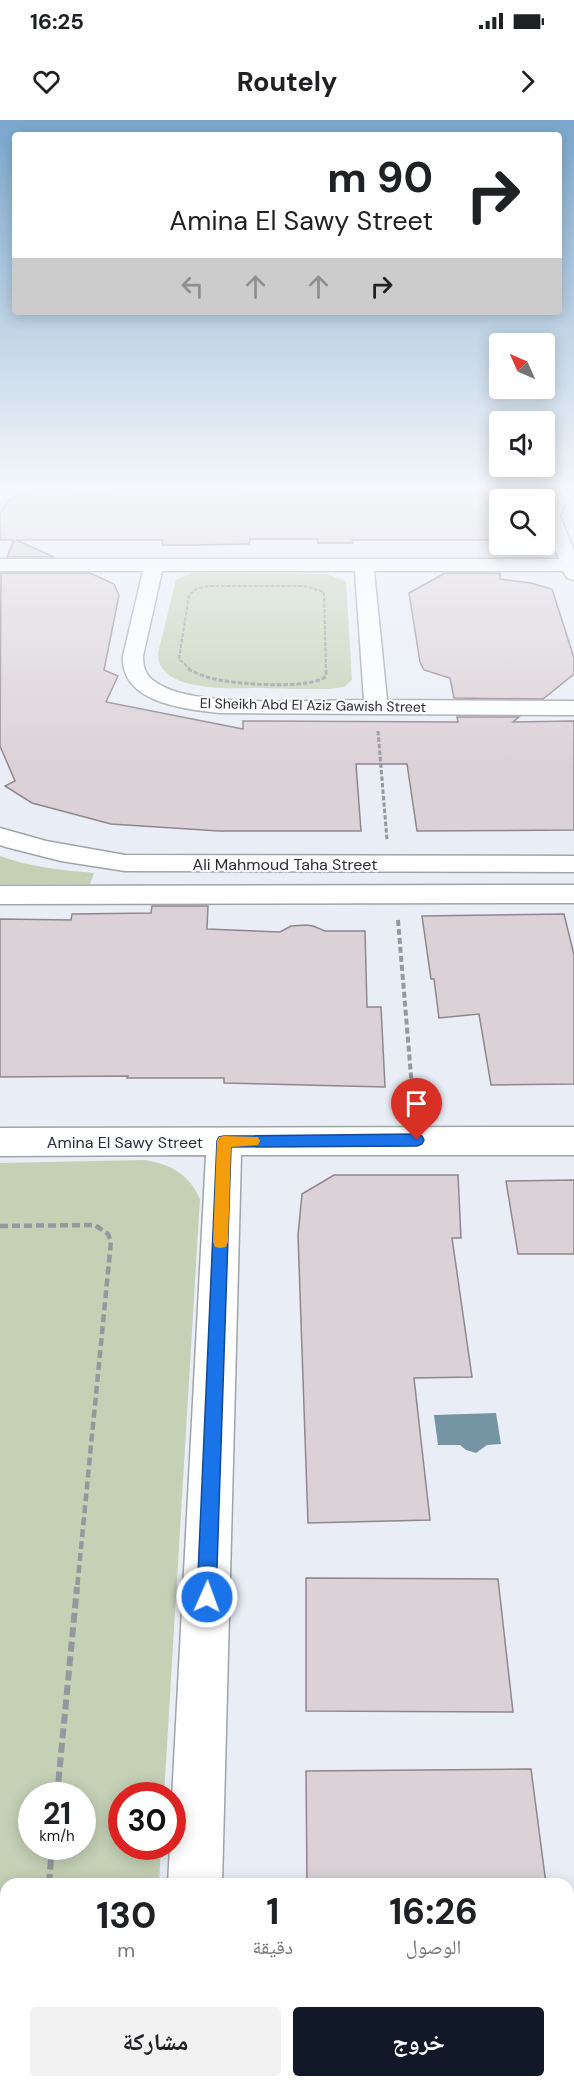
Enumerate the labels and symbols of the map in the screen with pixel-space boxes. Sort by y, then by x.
north arrow [489,333,555,399]
street label: El Sheikh Abd El Aziz Gawish Street [200,694,426,716]
street label: Ali Mahmoud Taha Street [193,854,377,875]
pin [391,1078,442,1140]
street label: Amina El Sawy Street [47,1132,203,1153]
position arrow [175,1565,239,1629]
speed limit sign: 30 [108,1782,186,1860]

